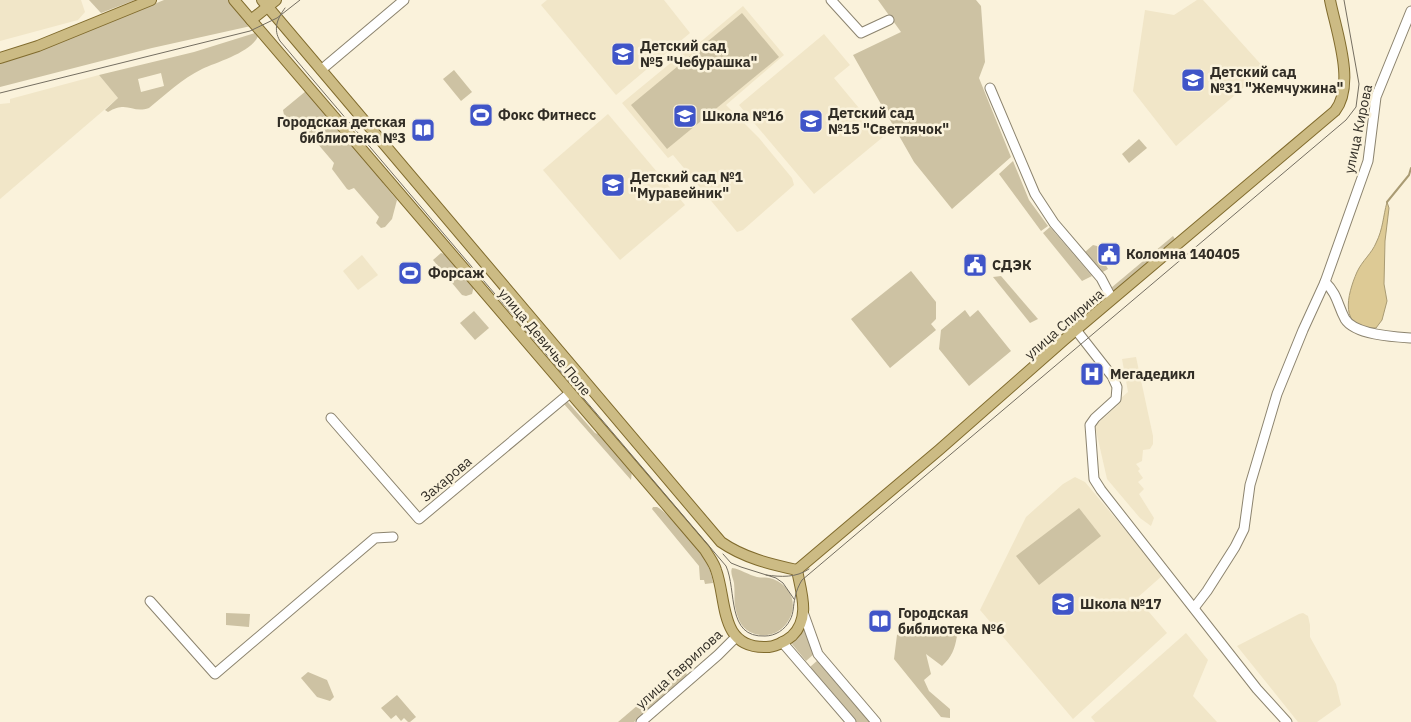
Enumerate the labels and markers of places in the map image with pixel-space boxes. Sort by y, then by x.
place label: Детский сад №5 "Чебурашка" [640,37,757,71]
school or university icon: Детский сад №5 "Чебурашка" [610,41,636,67]
place label: Детский сад №31 "Жемчужина" [1210,63,1343,97]
school or university icon: Детский сад №31 "Жемчужина" [1180,67,1206,93]
sports icon: Фокс Фитнесс [468,102,494,128]
school or university icon: Школа №16 [672,103,698,129]
place label: Детский сад №15 "Светлячок" [828,104,949,138]
place label: Фокс Фитнесс [498,106,596,124]
place label: Школа №16 [702,107,784,125]
school or university icon: Детский сад №15 "Светлячок" [798,108,824,134]
place label: Городская детская библиотека №3 [277,113,406,147]
library icon: Городская детская библиотека №3 [410,117,436,143]
place label: Детский сад №1 "Муравейник" [630,168,743,202]
school or university icon: Детский сад №1 "Муравейник" [600,172,626,198]
public building icon: Коломна 140405 [1096,241,1122,267]
place label: Коломна 140405 [1126,245,1240,263]
public building icon: СДЭК [962,252,988,278]
place label: СДЭК [992,256,1031,274]
sports icon: Форсаж [397,260,423,286]
place label: Форсаж [428,264,484,282]
hospital icon: Мегадедикл [1079,361,1105,387]
place label: Мегадедикл [1110,365,1195,383]
school or university icon: Школа №17 [1050,591,1076,617]
place label: Школа №17 [1080,595,1162,613]
place label: Городская библиотека №6 [898,604,1005,638]
library icon: Городская библиотека №6 [867,608,893,634]

